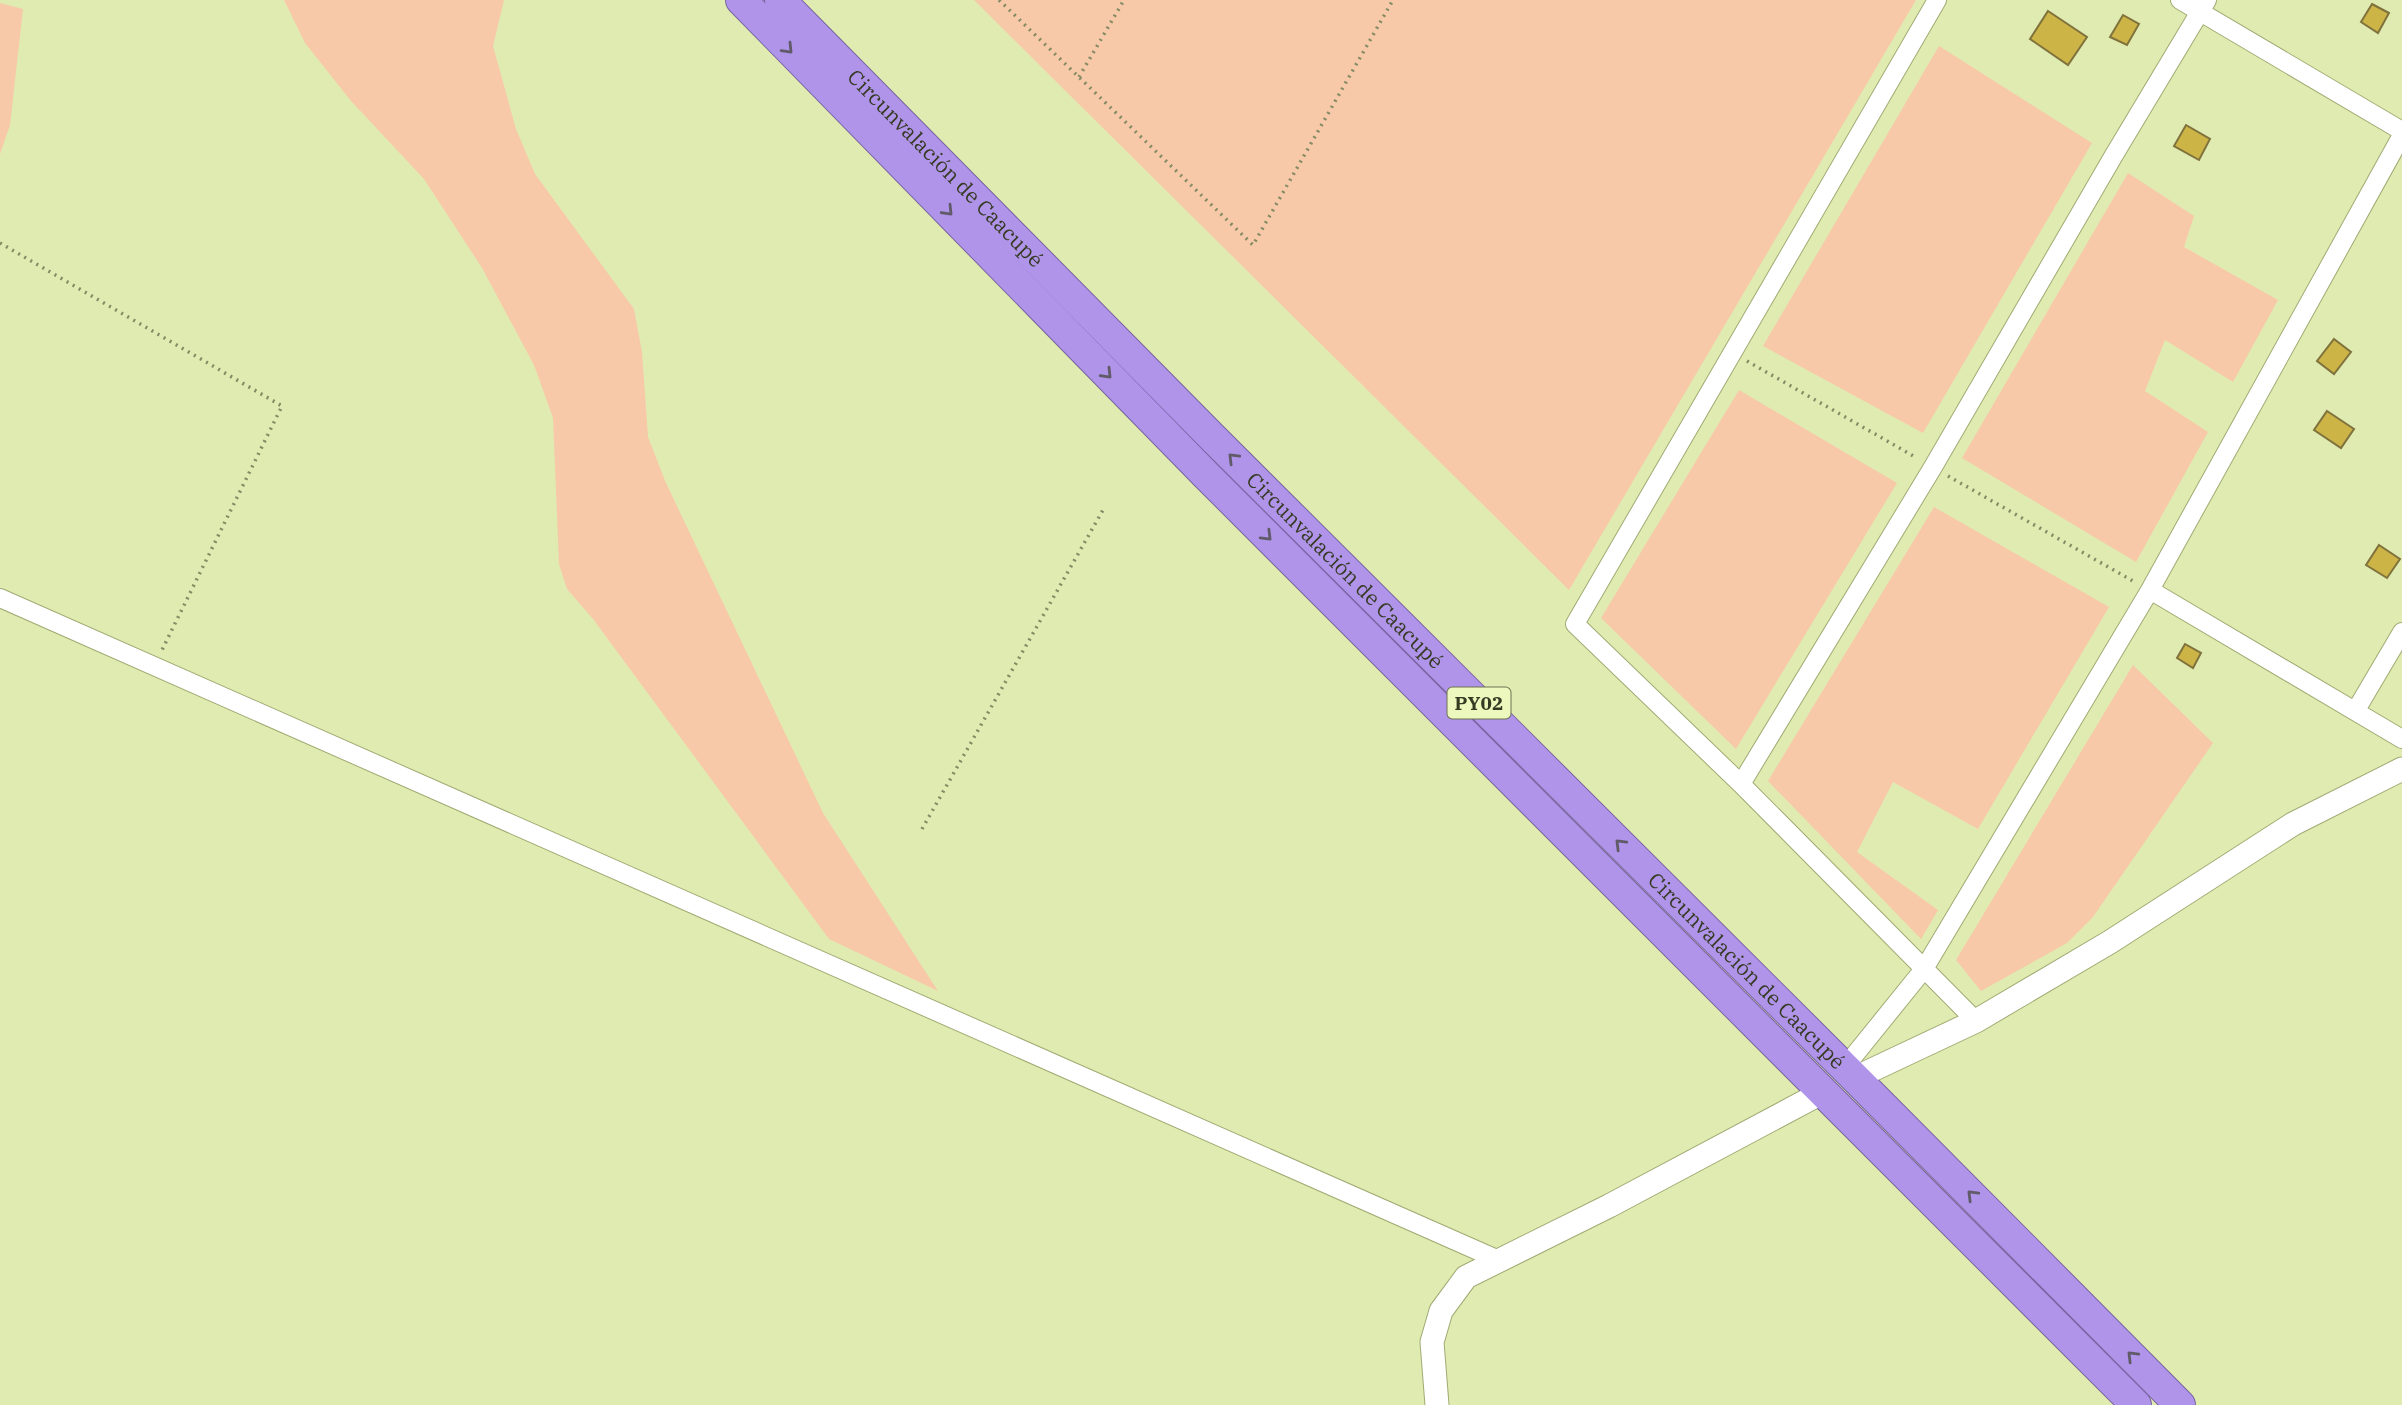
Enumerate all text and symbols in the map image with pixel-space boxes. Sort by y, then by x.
one-way arrow [780,41,793,54]
street label: Circunvalación de Caacupé [842,63,1050,273]
one-way arrow [939,203,952,216]
one-way arrow [1098,366,1111,379]
one-way arrow [1228,454,1241,467]
street label: Circunvalación de Caacupé [1241,466,1450,675]
one-way arrow [1258,527,1271,540]
road number: PY02 [1448,688,1510,718]
one-way arrow [1615,839,1628,852]
street label: Circunvalación de Caacupé [1642,866,1852,1075]
one-way arrow [1967,1190,1980,1203]
one-way arrow [2128,1352,2140,1364]

